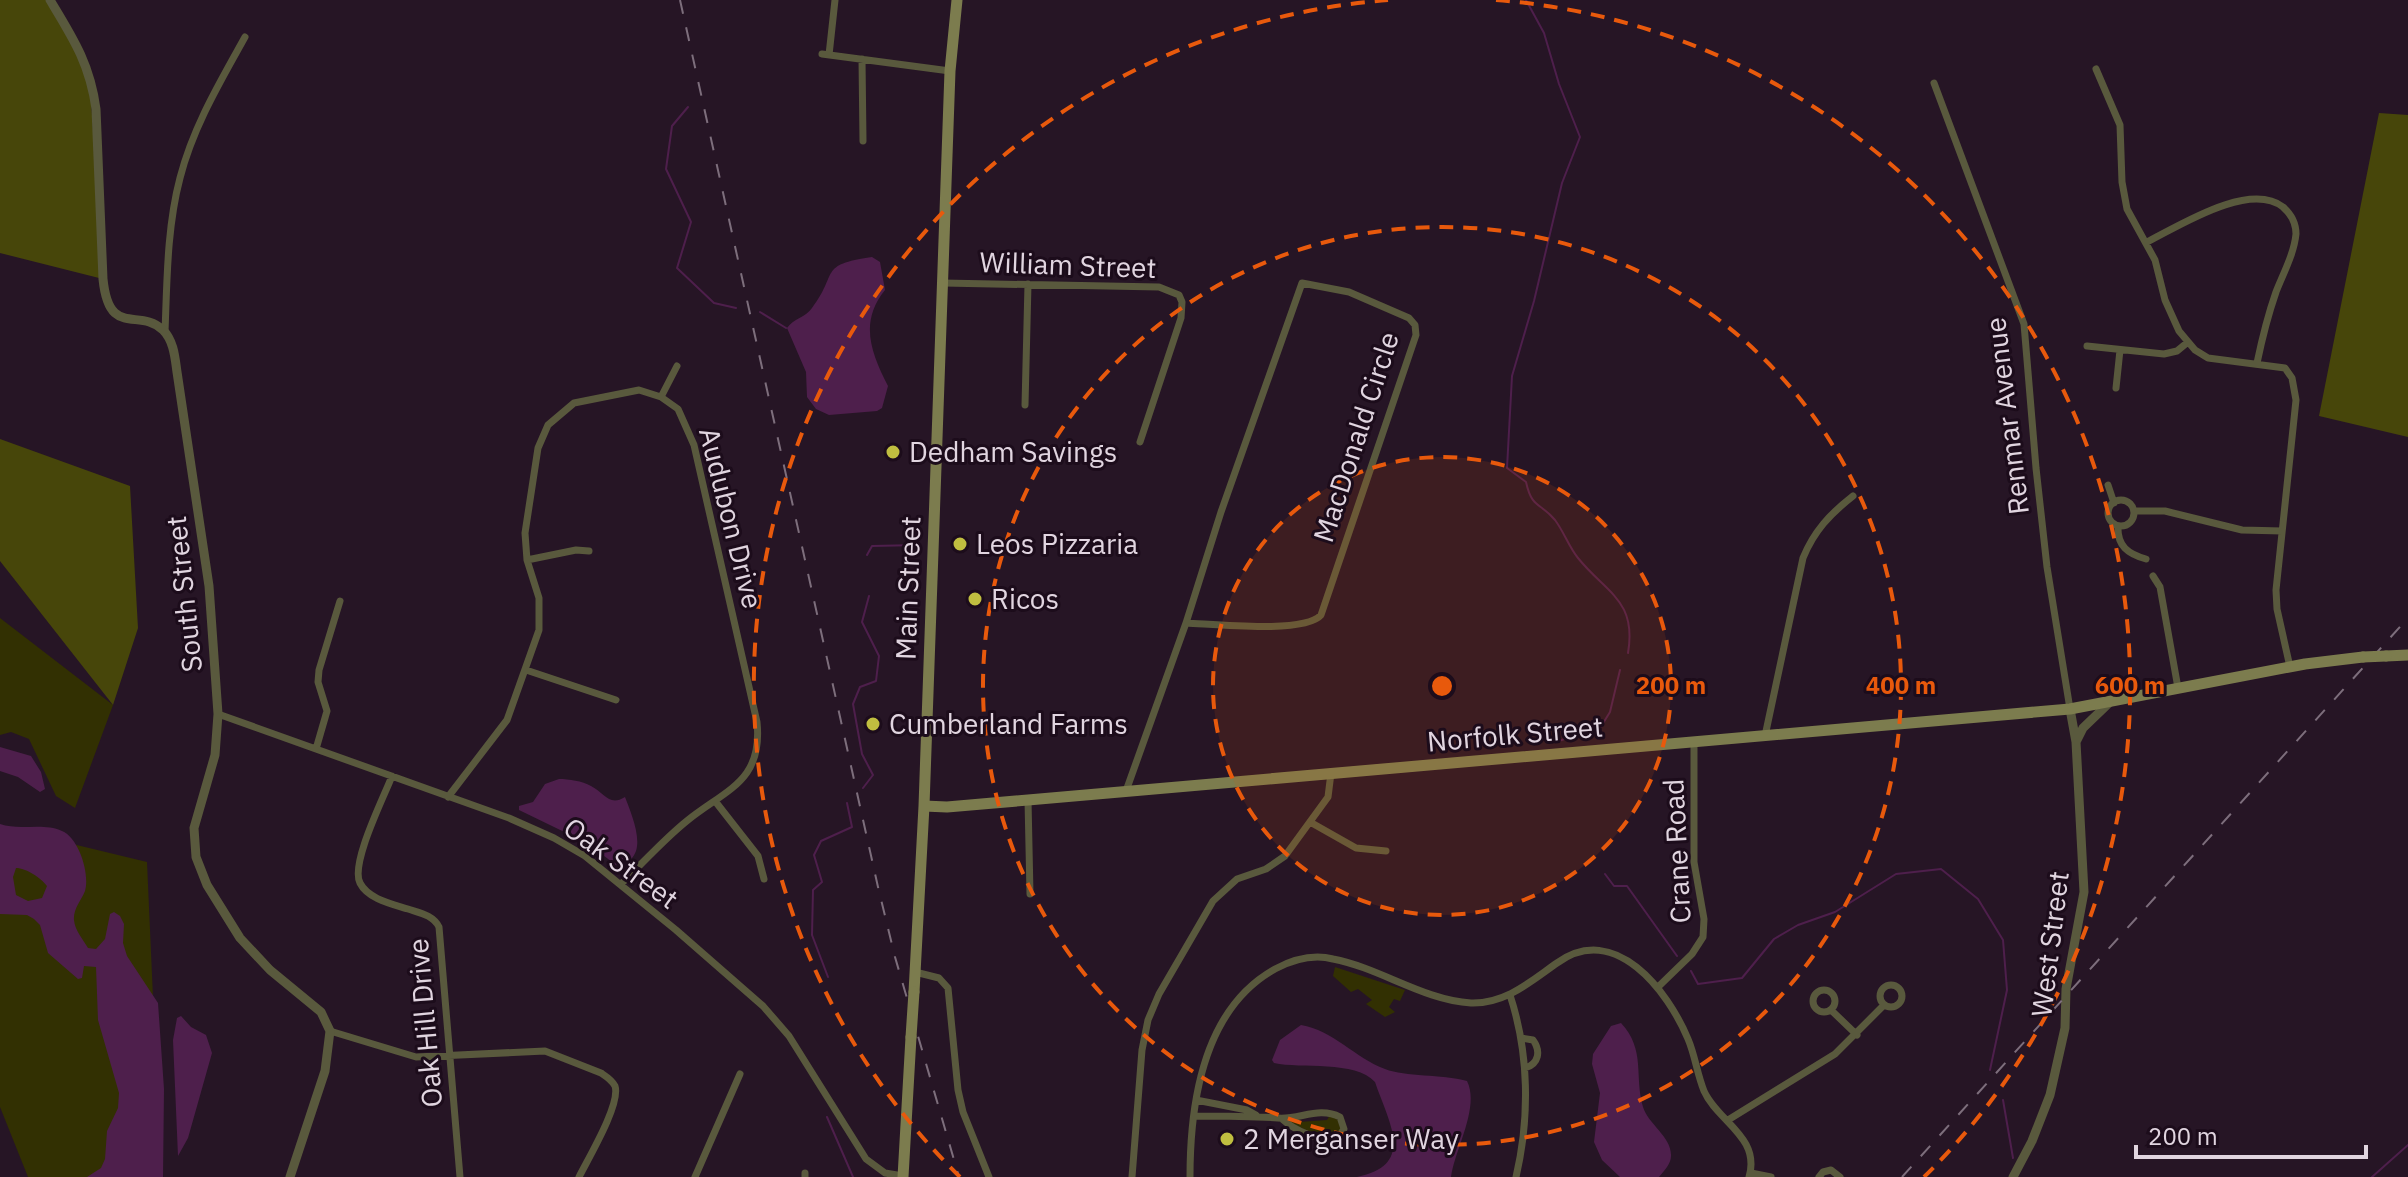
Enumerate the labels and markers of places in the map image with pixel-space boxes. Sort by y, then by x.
place label: Dedham Savings [909,433,1117,470]
marker: Dedham Savings [884,443,902,461]
place label: Leos Pizzaria [976,525,1138,562]
marker: Leos Pizzaria [951,535,969,553]
place label: Ricos [991,580,1059,617]
marker: Ricos [966,590,984,608]
centre of rings [1428,672,1456,700]
place label: Cumberland Farms [889,705,1128,742]
marker: Cumberland Farms [864,715,882,733]
place label: 2 Merganser Way [1243,1120,1459,1157]
marker: 2 Merganser Way [1218,1130,1236,1148]

